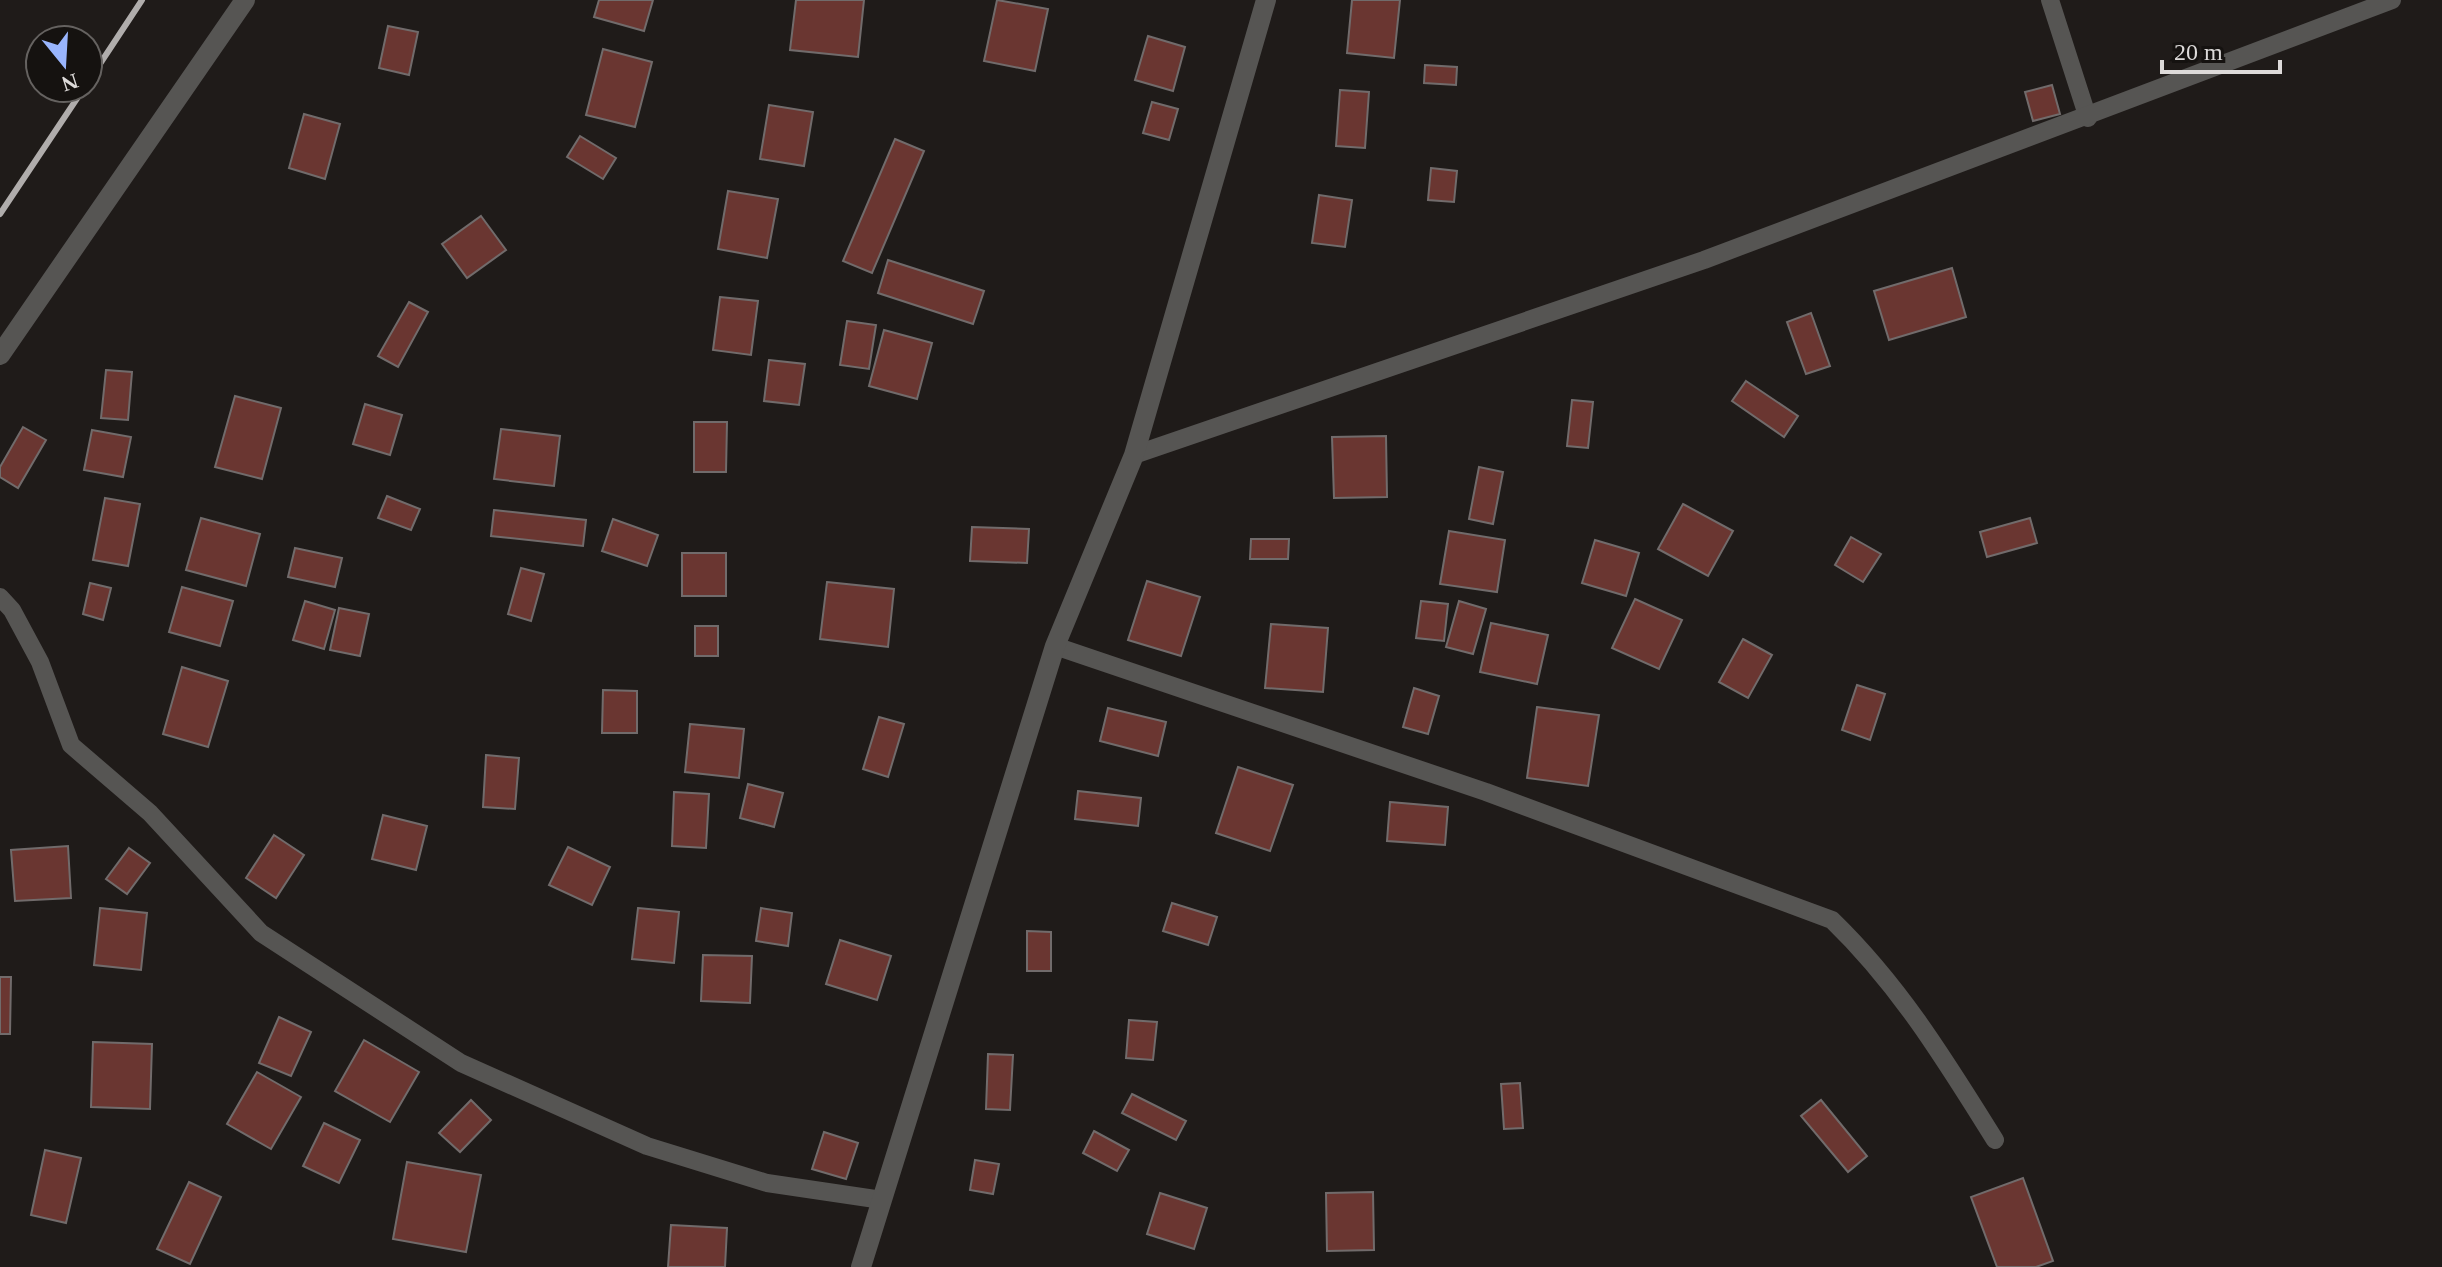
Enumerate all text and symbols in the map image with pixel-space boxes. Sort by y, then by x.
north arrow [24,24,104,104]
scale bar [2162,24,2280,74]
text: 20 m [2174,39,2223,65]
text: N [59,68,81,97]

